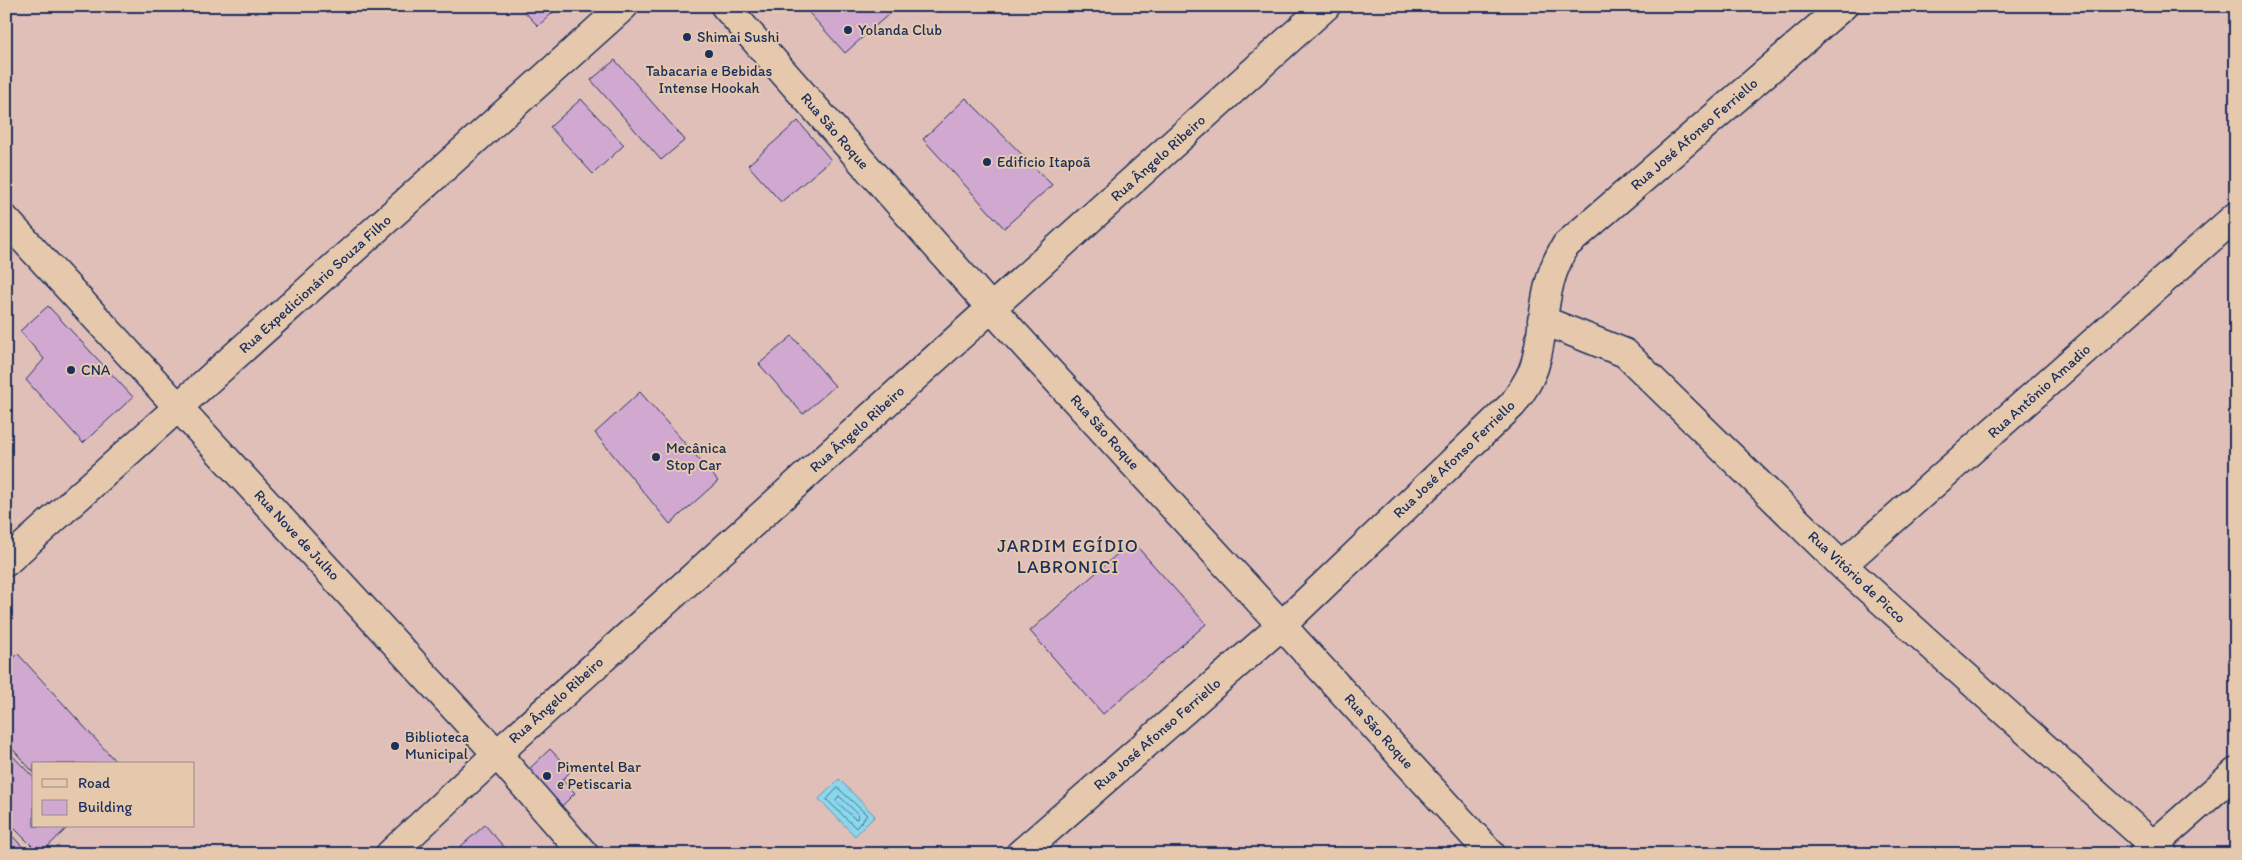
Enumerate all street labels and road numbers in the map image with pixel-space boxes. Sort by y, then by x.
street label: Rua José Afonso Ferriello [1627,74,1761,194]
street label: Rua São Roque [797,89,873,173]
street label: Rua Ângelo Ribeiro [1107,111,1209,205]
street label: Rua Expedicionário Souza Filho [235,211,395,357]
street label: Rua Antônio Amadio [1984,340,2094,442]
street label: Rua Ângelo Ribeiro [806,382,908,476]
street label: Rua São Roque [1066,391,1144,473]
street label: Rua José Afonso Ferriello [1389,396,1519,522]
street label: Rua Nove de Julho [250,486,344,584]
street label: Rua Vitório de Picco [1804,527,1910,627]
street label: Rua Ângelo Ribeiro [505,653,607,747]
street label: Rua José Afonso Ferriello [1090,674,1224,794]
street label: Rua São Roque [1340,690,1418,772]

